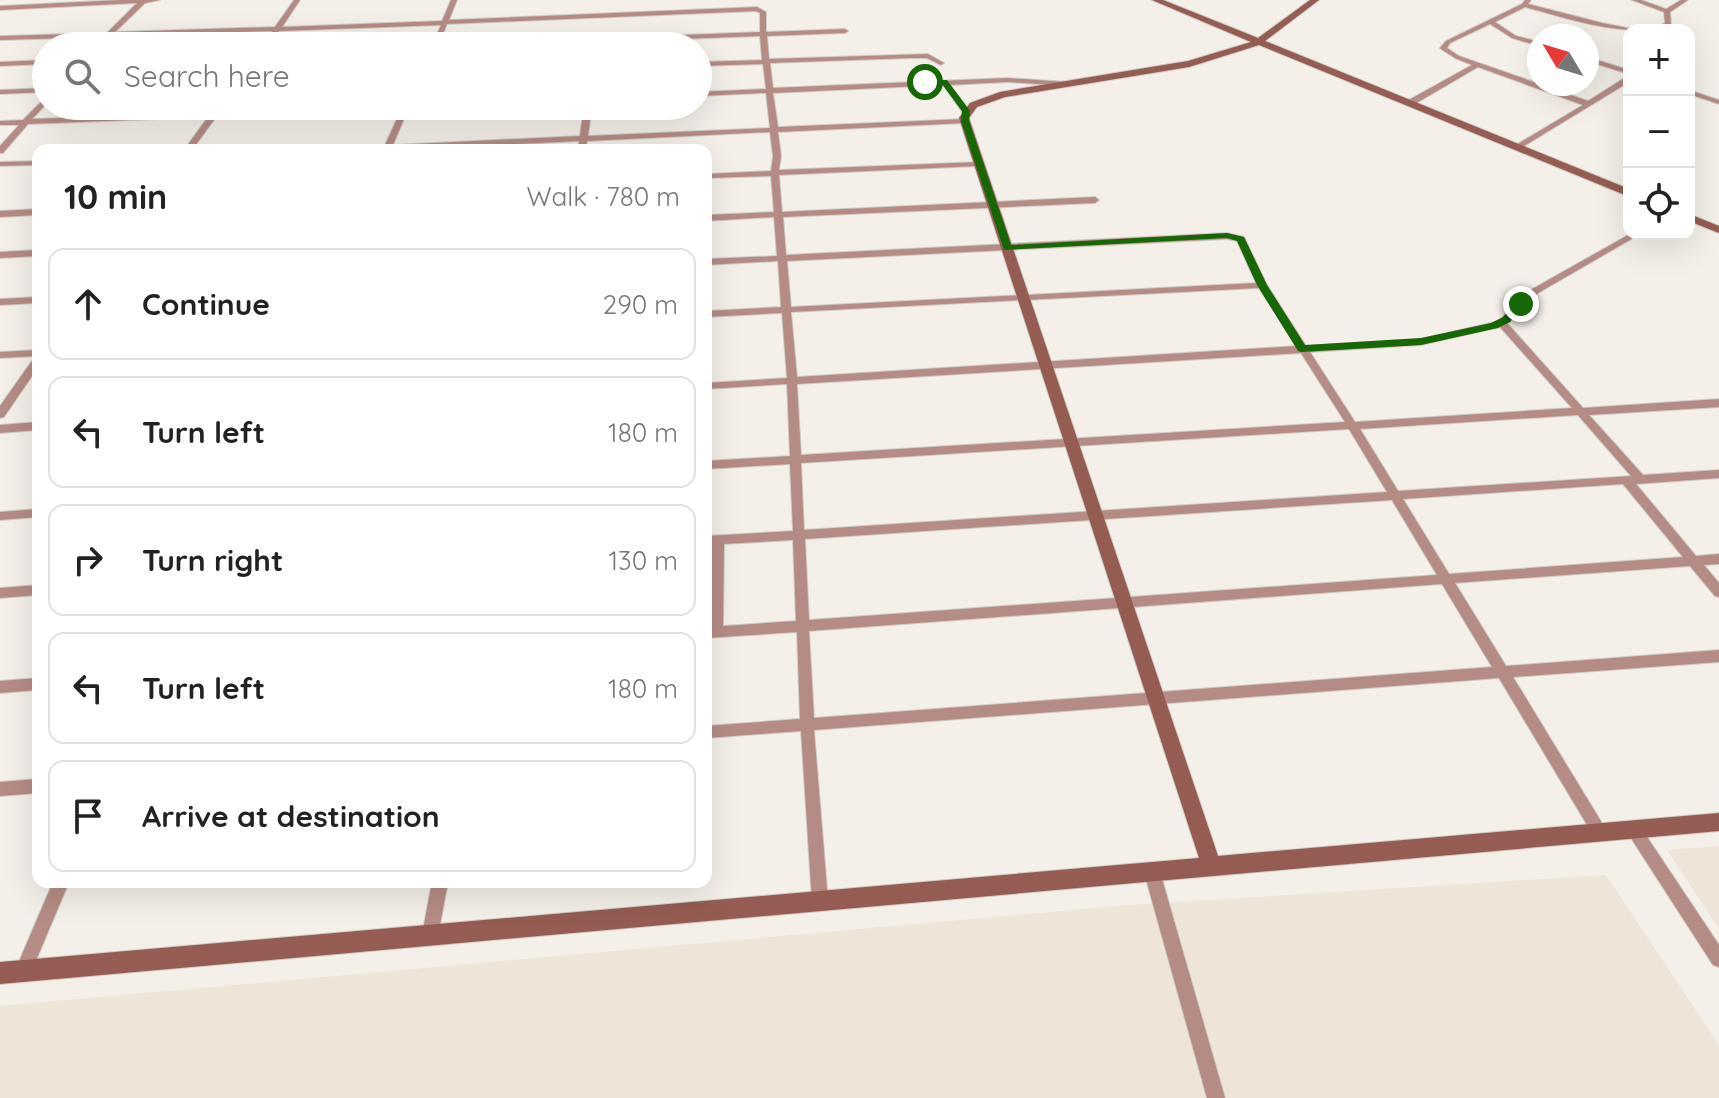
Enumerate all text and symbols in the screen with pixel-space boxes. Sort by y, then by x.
north arrow [1527,24,1599,96]
map controls [1623,24,1695,240]
button: + [1623,24,1695,96]
search box [32,32,712,120]
icon: search [60,54,104,98]
text: Search here [124,57,290,95]
route start [907,64,943,100]
button: − [1623,96,1695,168]
button: locate [1623,168,1695,240]
text: 10 min [64,175,167,218]
text: Walk · 780 m [527,180,680,213]
icon: ahead [66,282,110,326]
text: Continue [142,285,270,323]
route end [1503,286,1539,322]
text: 290 m [603,288,678,321]
icon: left [66,410,110,454]
text: Turn left [142,413,265,451]
text: 180 m [608,416,678,449]
icon: right [66,538,110,582]
text: Turn right [142,541,283,579]
text: 130 m [608,544,678,577]
icon: left [66,666,110,710]
text: Turn left [142,669,265,707]
text: 180 m [608,672,678,705]
icon: arrive [66,794,110,838]
text: Arrive at destination [142,797,440,835]

